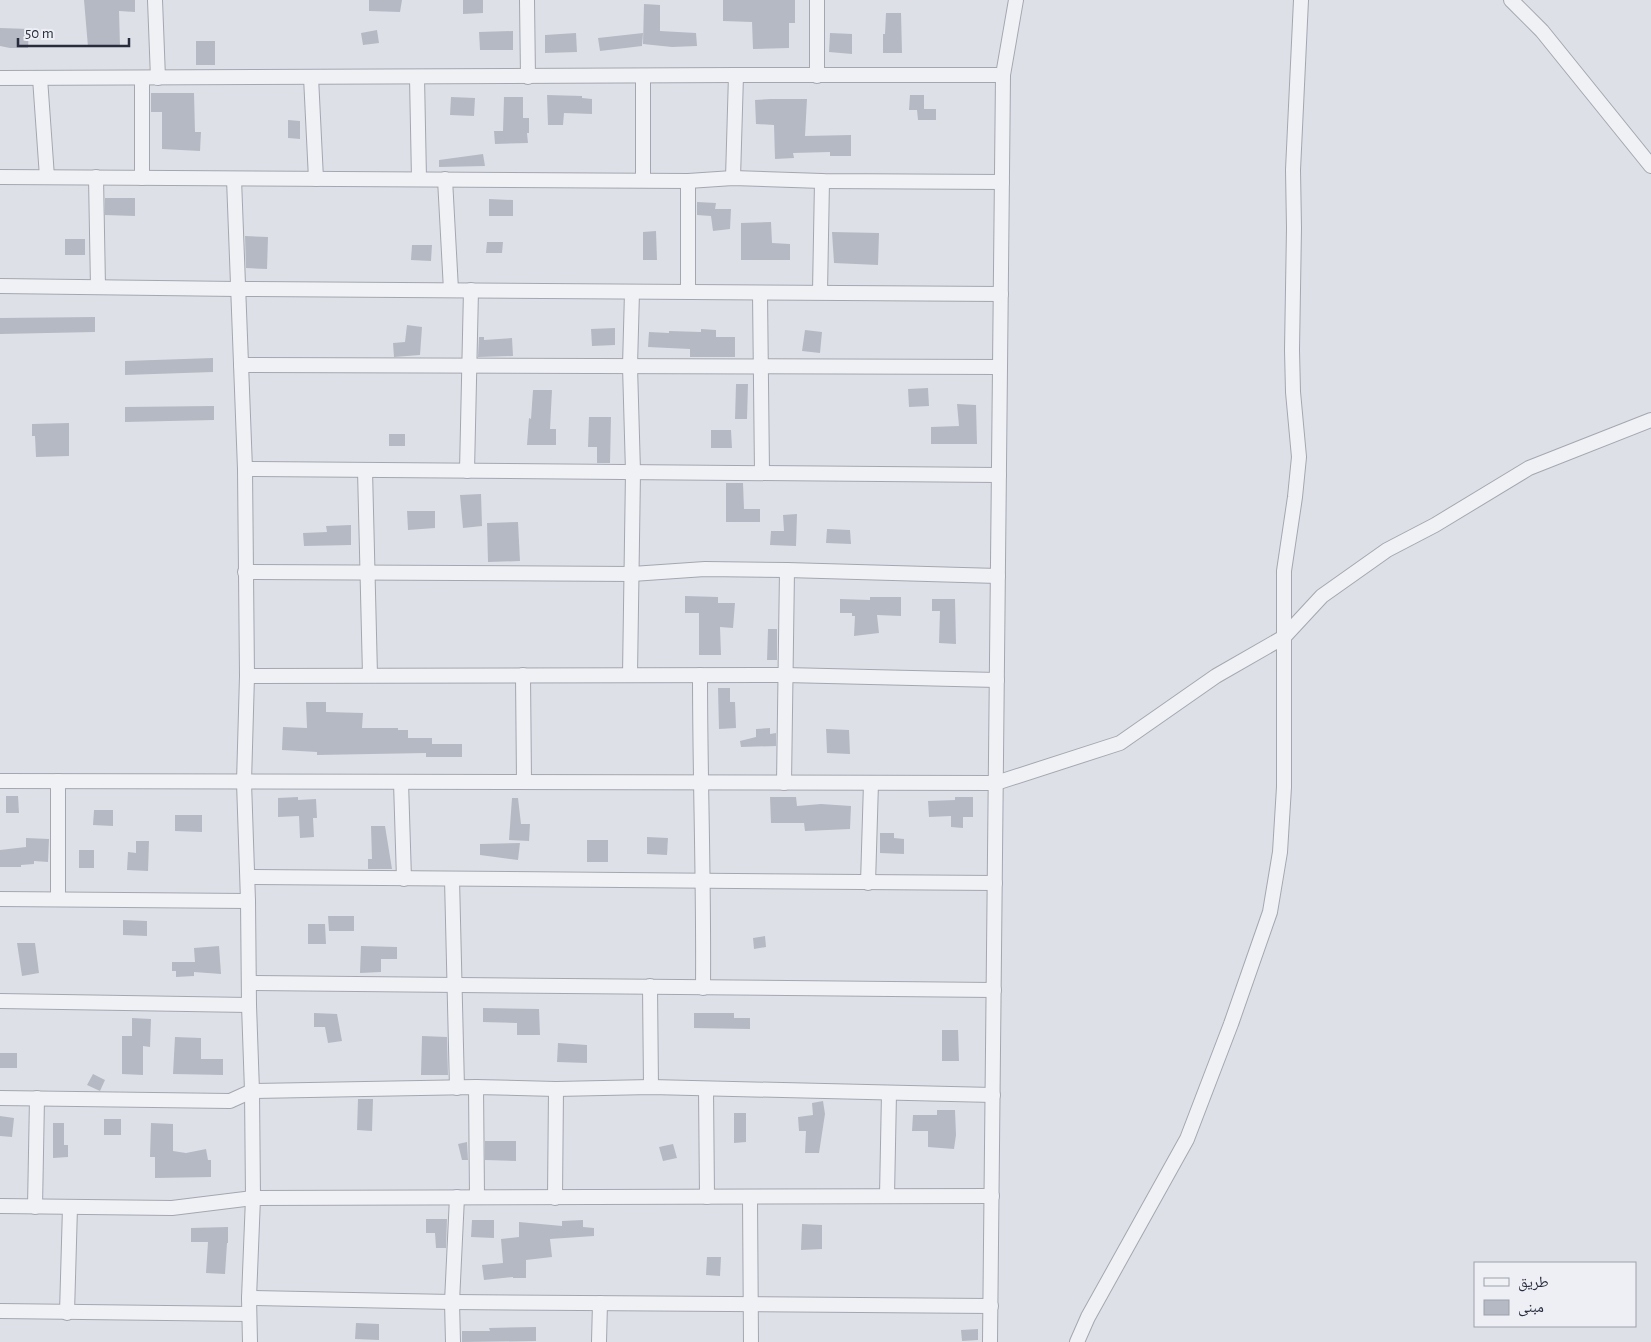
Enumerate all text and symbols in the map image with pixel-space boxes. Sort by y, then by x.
scale bar [18,15,129,47]
text: 50 m [25,26,54,41]
legend [1474,1262,1636,1327]
text: طريق [1518,1275,1549,1292]
text: مبنى [1518,1300,1544,1317]

